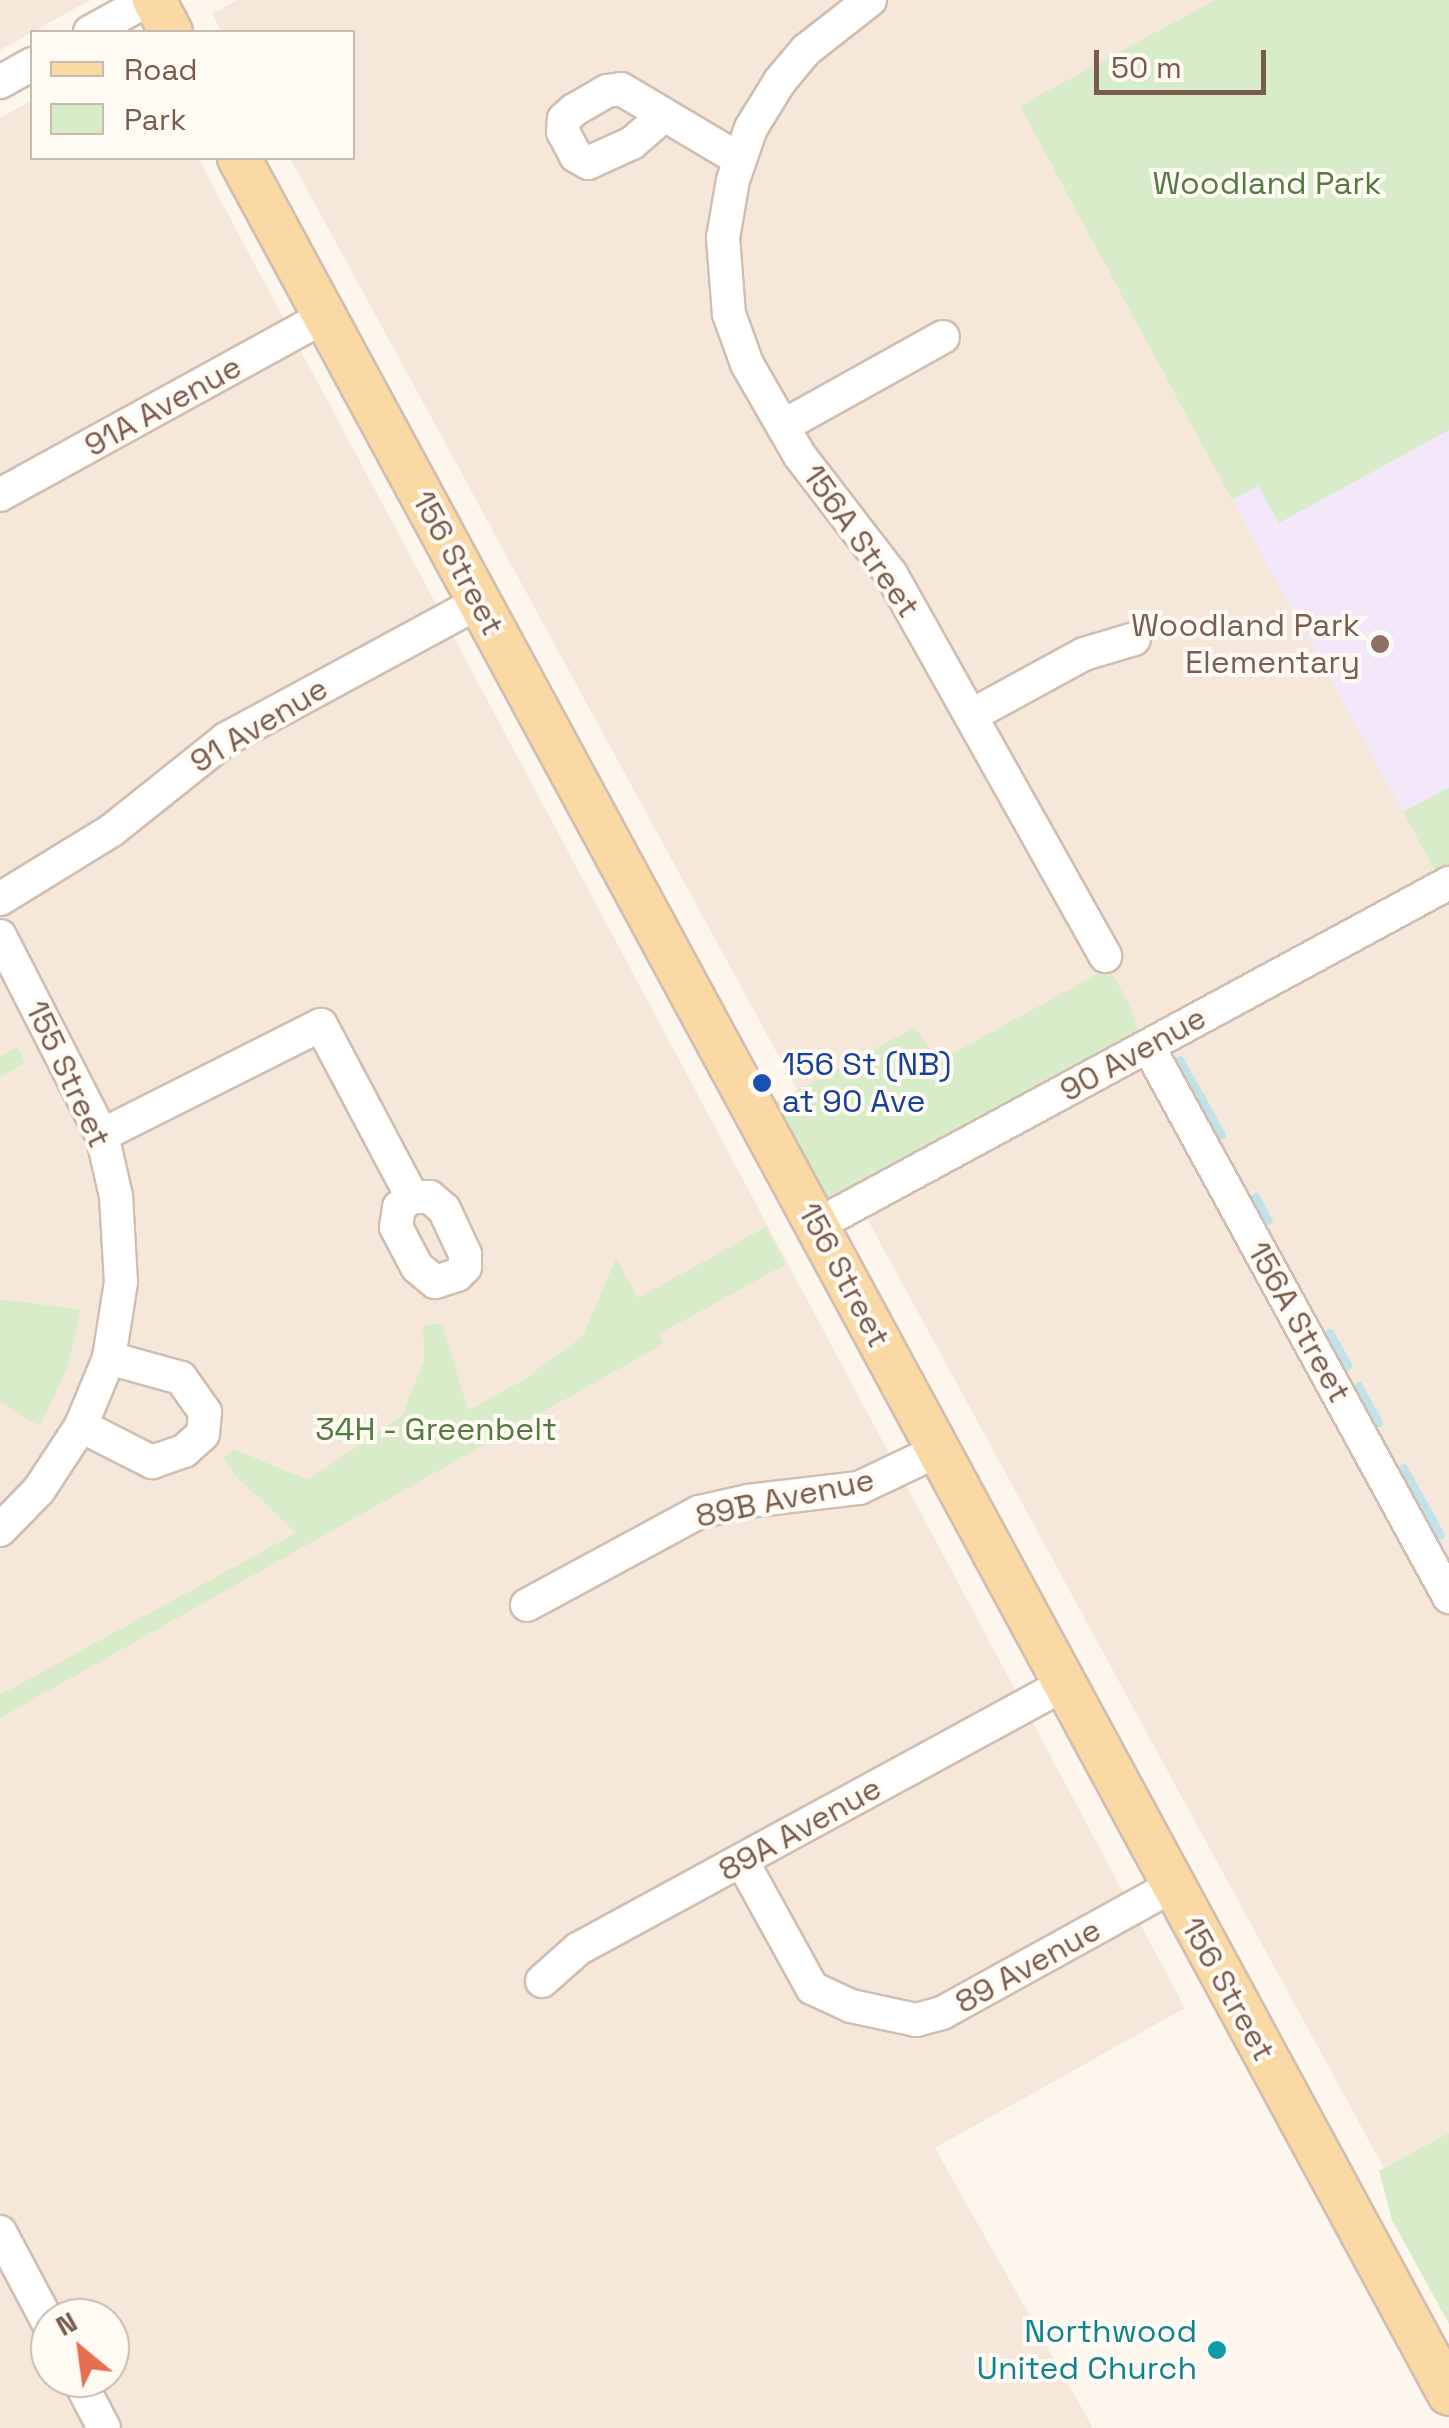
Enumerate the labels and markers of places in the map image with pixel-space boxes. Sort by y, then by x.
place label: Woodland Park Elementary [1131,607,1360,682]
marker: Woodland Park Elementary [1369,633,1391,655]
place label: 156 St (NB) at 90 Ave [782,1046,951,1121]
marker: 156 St (NB) at 90 Ave [751,1072,773,1094]
place label: Northwood United Church [977,2313,1197,2388]
marker: Northwood United Church [1206,2339,1228,2361]

